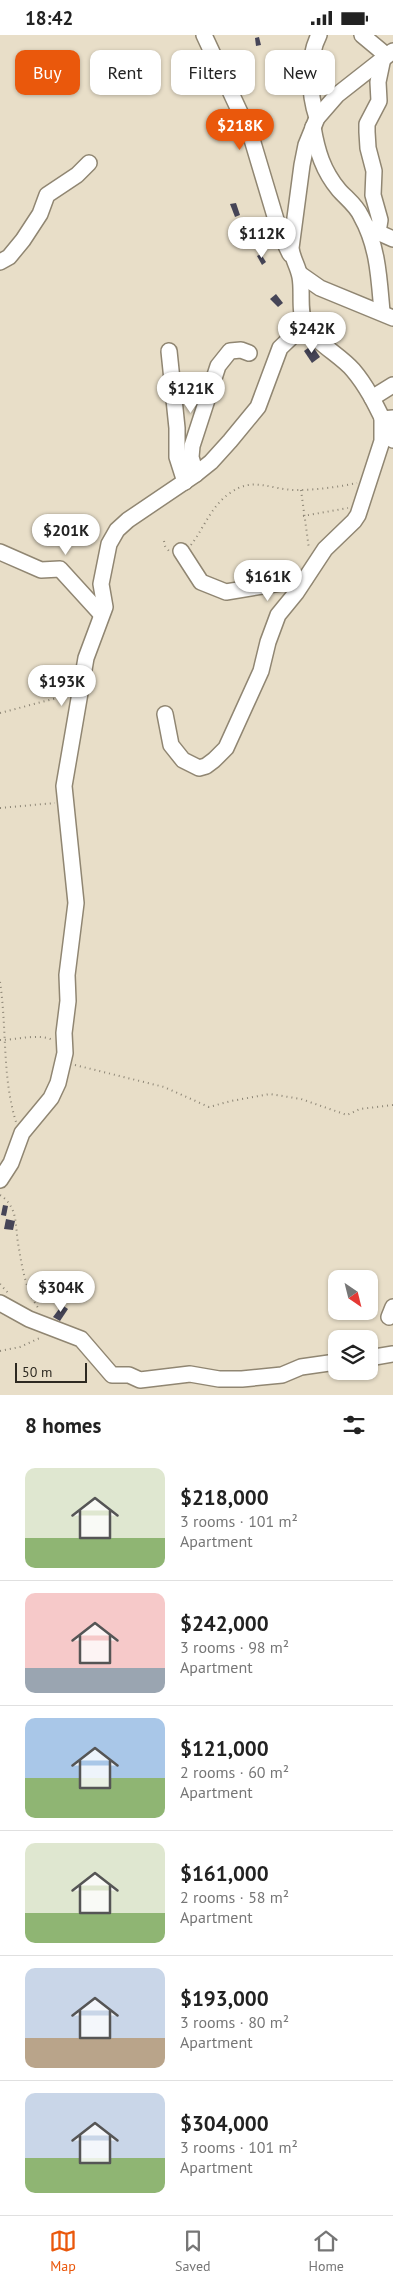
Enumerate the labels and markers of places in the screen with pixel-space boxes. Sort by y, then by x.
pin: $218K [205,109,275,151]
pin: $112K [227,217,297,259]
pin: $242K [277,311,347,354]
pin: $121K [156,371,226,414]
pin: $201K [31,513,101,556]
pin: $161K [233,559,303,602]
pin: $193K [27,665,97,707]
pin: $304K [26,1271,96,1313]

